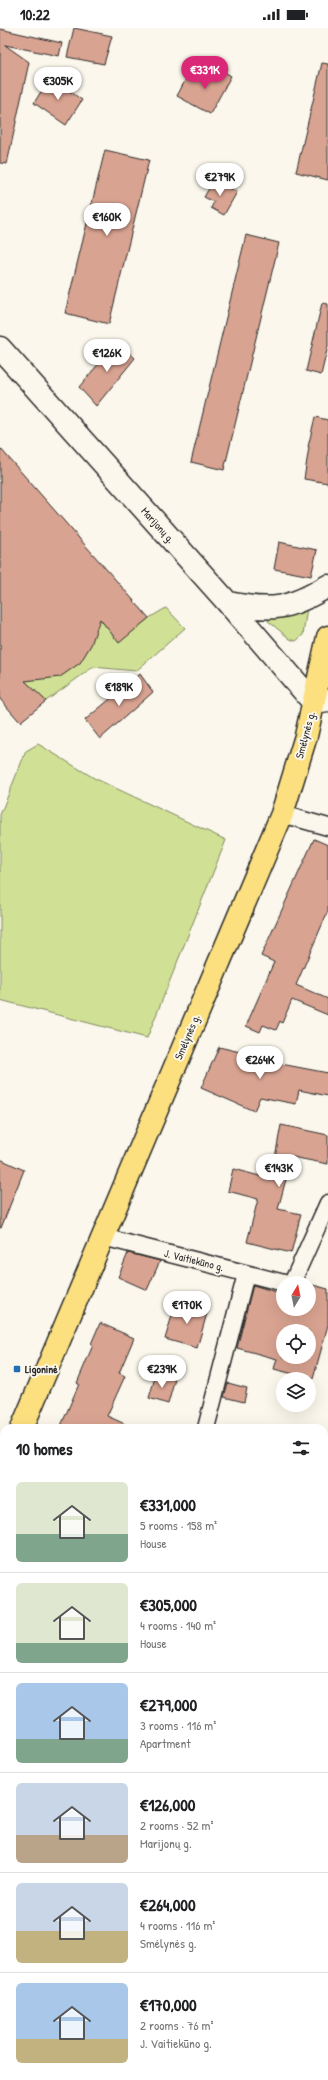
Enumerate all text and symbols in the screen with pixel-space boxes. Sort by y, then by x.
text: 10:22 [20,4,50,25]
pin: €331K [177,56,233,90]
text: €331K [190,60,220,78]
pin: €305K [30,67,86,101]
text: €305K [43,71,73,89]
pin: €279K [192,163,248,197]
text: €279K [205,167,235,185]
pin: €160K [79,203,135,237]
text: €160K [93,207,121,225]
pin: €126K [79,339,135,373]
text: €126K [92,343,122,361]
street label: Marijonų g. [138,504,178,546]
pin: €189K [91,673,147,707]
text: €189K [105,677,133,695]
street label: Smėlynės g. [292,710,318,760]
street label: Smėlynės g. [171,1012,203,1062]
pin: €264K [232,1046,288,1080]
text: €264K [245,1050,275,1068]
pin: €143K [251,1154,307,1188]
text: €143K [265,1158,293,1176]
street label: J. Vaitiekūno g. [163,1246,225,1274]
north arrow [276,1276,316,1316]
map controls [276,1276,316,1412]
pin: €170K [159,1291,215,1325]
text: €170K [172,1295,202,1313]
button: locate [276,1324,316,1364]
pin: €239K [134,1355,190,1389]
text: €239K [147,1359,177,1377]
place label: Ligoninė [25,1362,58,1377]
marker: Ligoninė [12,1364,22,1374]
button: layers [276,1372,316,1412]
text: 10 homes [16,1437,73,1460]
icon: filters [290,1437,312,1459]
text: €331,000 [140,1493,196,1516]
icon: home [48,1498,96,1546]
text: 5 rooms · 158 m² [140,1516,217,1534]
text: House [140,1534,167,1552]
text: €305,000 [140,1593,197,1616]
icon: home [48,1599,96,1647]
text: 4 rooms · 140 m² [140,1616,216,1634]
text: House [140,1634,167,1652]
text: €279,000 [140,1693,197,1716]
icon: home [48,1699,96,1747]
text: 3 rooms · 116 m² [140,1716,216,1734]
text: Apartment [140,1734,191,1752]
text: €126,000 [140,1793,195,1816]
icon: home [48,1799,96,1847]
text: 2 rooms · 52 m² [140,1816,213,1834]
text: Marijonų g. [140,1834,192,1852]
text: €264,000 [140,1893,196,1916]
icon: home [48,1899,96,1947]
text: 4 rooms · 116 m² [140,1916,215,1934]
text: Smėlynės g. [140,1934,197,1952]
text: €170,000 [140,1993,197,2016]
icon: home [48,1999,96,2047]
text: 2 rooms · 76 m² [140,2016,213,2034]
text: J. Vaitiekūno g. [140,2034,212,2052]

